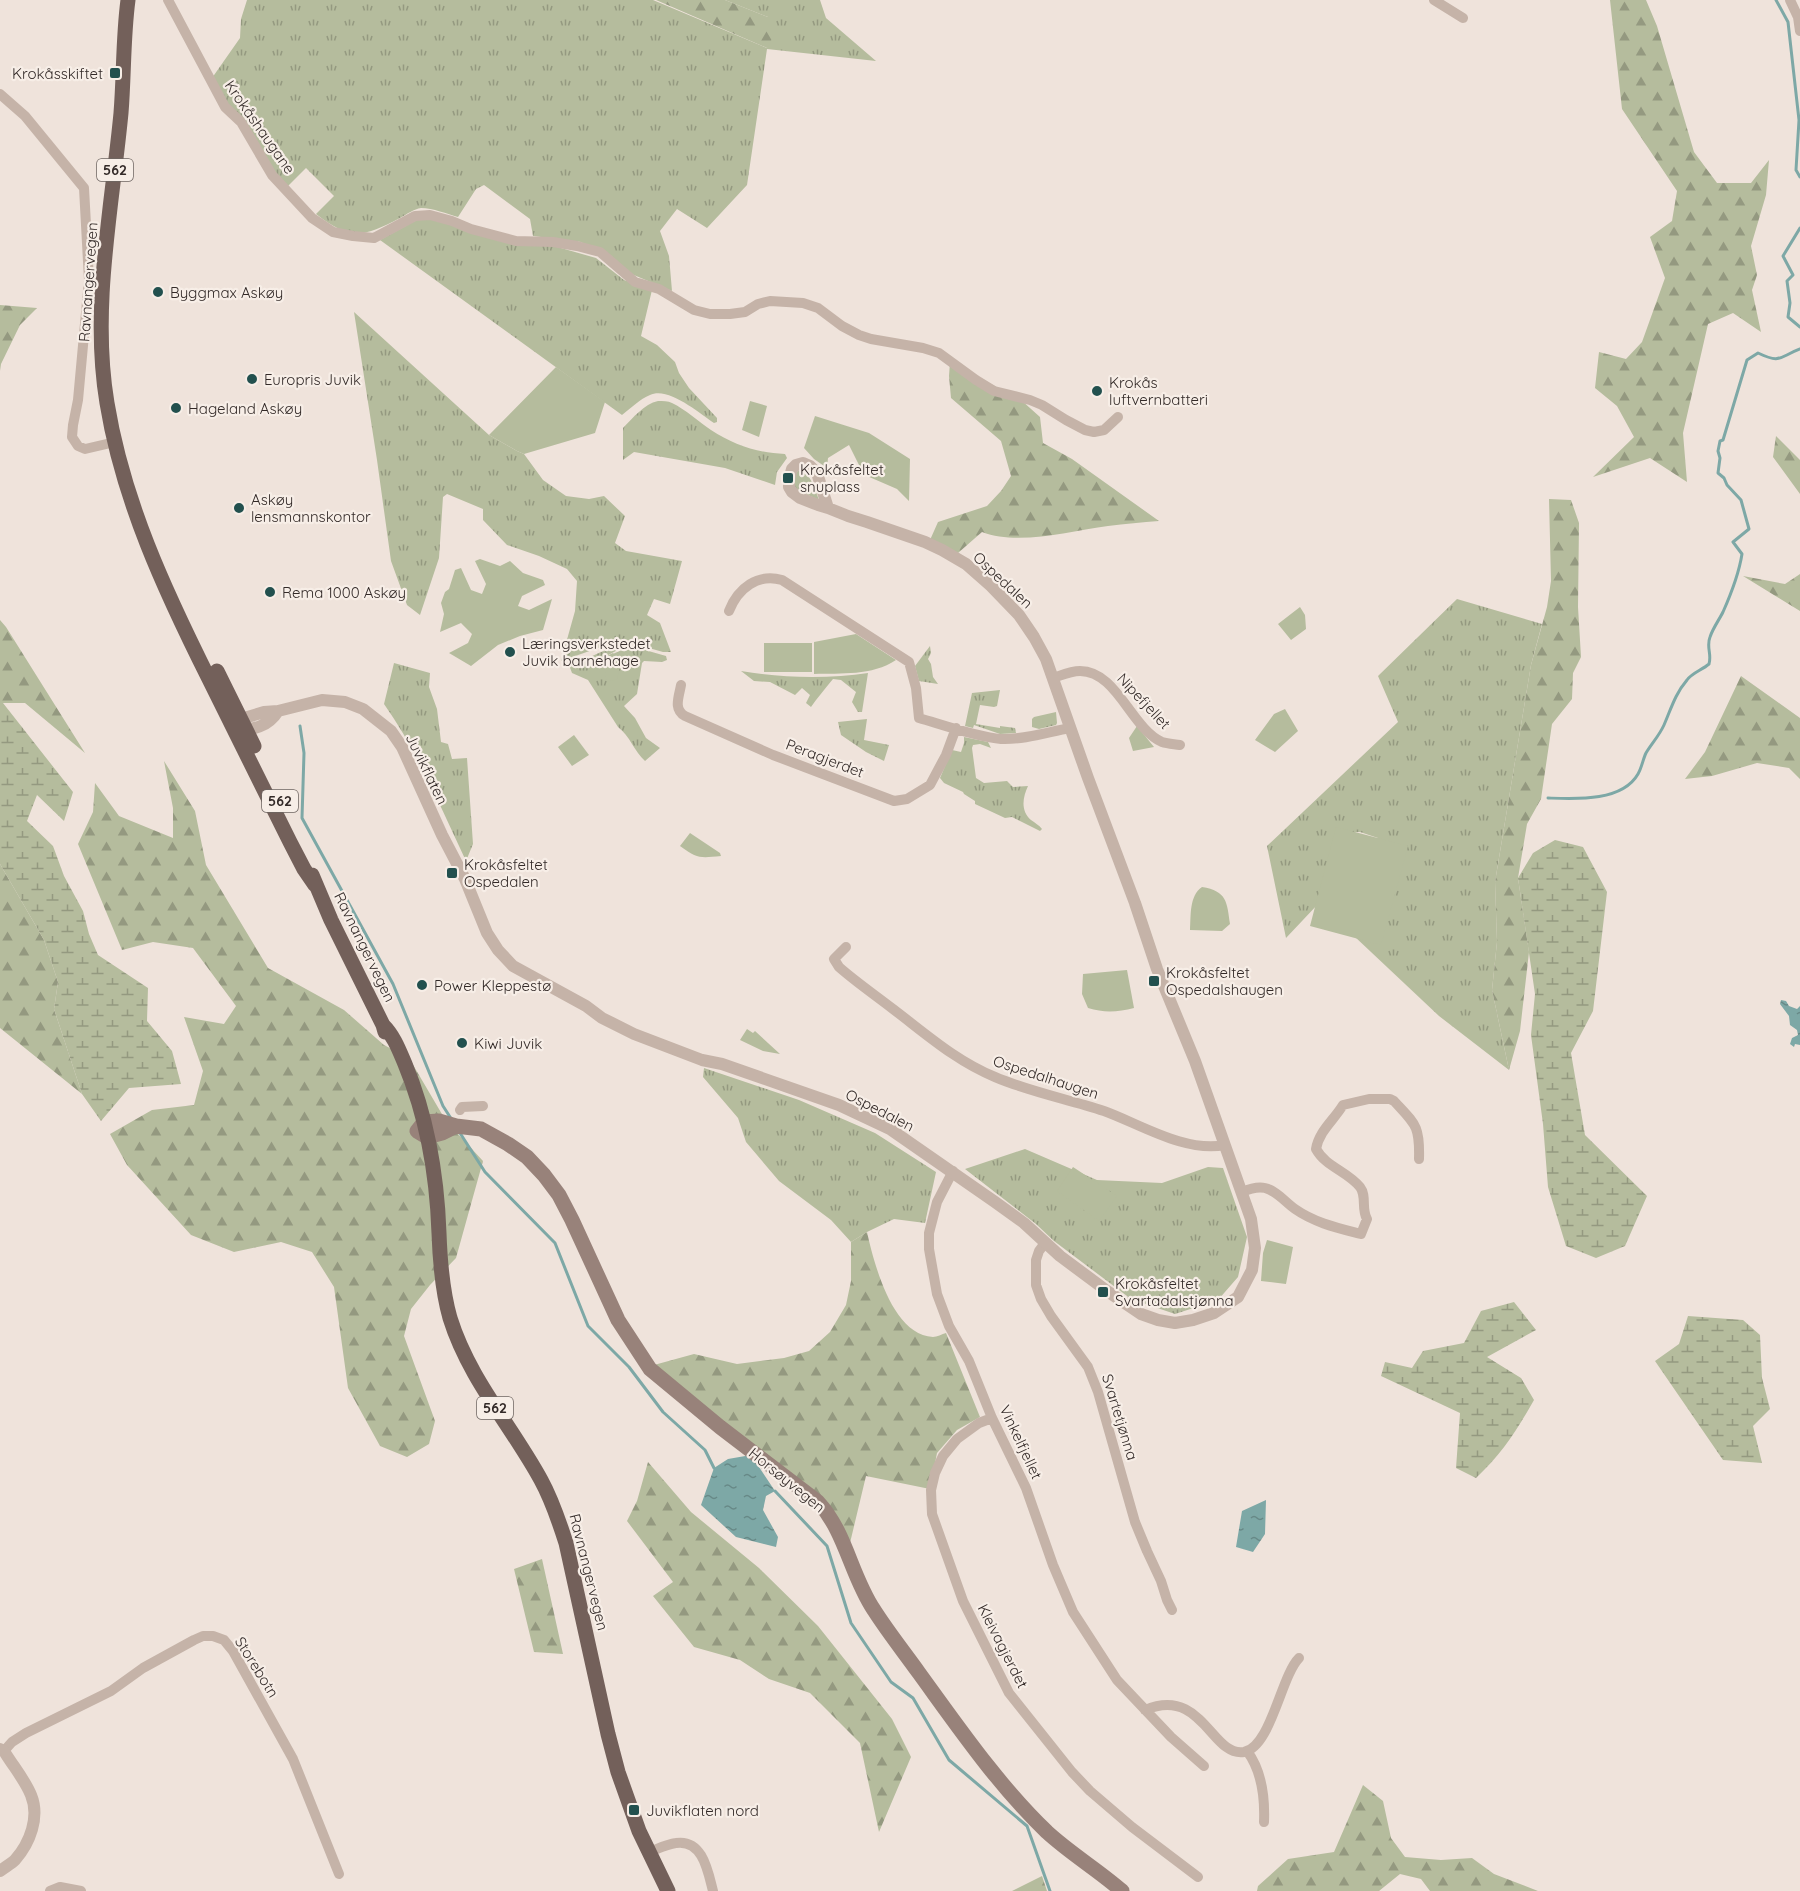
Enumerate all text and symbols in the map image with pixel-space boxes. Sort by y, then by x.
place label: Krokåsskiftet [12,64,103,83]
marker: Krokåsskiftet [108,66,122,80]
street label: Krokåshaugane [221,77,299,177]
road number: 562 [97,159,133,181]
street label: Ravnangervegen [74,222,102,342]
place label: Byggmax Askøy [170,283,283,302]
marker: Byggmax Askøy [151,285,165,299]
place label: Europris Juvik [264,370,361,389]
marker: Europris Juvik [245,372,259,386]
place label: Krokås luftvernbatteri [1109,373,1208,409]
marker: Krokås luftvernbatteri [1090,384,1104,398]
place label: Hageland Askøy [188,399,302,418]
marker: Hageland Askøy [169,401,183,415]
place label: Krokåsfeltet snuplass [800,460,884,496]
marker: Krokåsfeltet snuplass [781,471,795,485]
place label: Askøy lensmannskontor [251,490,371,526]
marker: Askøy lensmannskontor [232,501,246,515]
street label: Ospedalen [969,548,1037,612]
place label: Rema 1000 Askøy [282,583,406,602]
marker: Rema 1000 Askøy [263,585,277,599]
place label: Læringsverkstedet Juvik barnehage [522,634,651,670]
marker: Læringsverkstedet Juvik barnehage [503,645,517,659]
street label: Nipefjellet [1113,669,1175,733]
street label: Juvikflaten [402,731,452,807]
street label: Peragjerdet [783,734,867,782]
road number: 562 [262,790,298,812]
place label: Krokåsfeltet Ospedalen [464,855,548,891]
marker: Krokåsfeltet Ospedalen [445,866,459,880]
street label: Ravnangervegen [330,889,400,1005]
place label: Krokåsfeltet Ospedalshaugen [1166,963,1283,999]
marker: Krokåsfeltet Ospedalshaugen [1147,974,1161,988]
place label: Power Kleppestø [434,976,551,995]
marker: Power Kleppestø [415,978,429,992]
place label: Kiwi Juvik [474,1034,542,1053]
marker: Kiwi Juvik [455,1036,469,1050]
street label: Ospedalhaugen [991,1051,1101,1103]
street label: Ospedalen [842,1085,918,1135]
place label: Krokåsfeltet Svartadalstjønna [1115,1274,1234,1310]
marker: Krokåsfeltet Svartadalstjønna [1096,1285,1110,1299]
street label: Svartetjønna [1098,1372,1142,1462]
road number: 562 [477,1397,513,1419]
street label: Vinkelfjellet [996,1402,1046,1482]
street label: Horsøyvegen [745,1443,829,1517]
street label: Ravnangervegen [565,1512,613,1632]
street label: Kleivagjerdet [974,1601,1032,1691]
street label: Storebotn [231,1633,283,1701]
place label: Juvikflaten nord [646,1801,759,1820]
marker: Juvikflaten nord [627,1803,641,1817]

